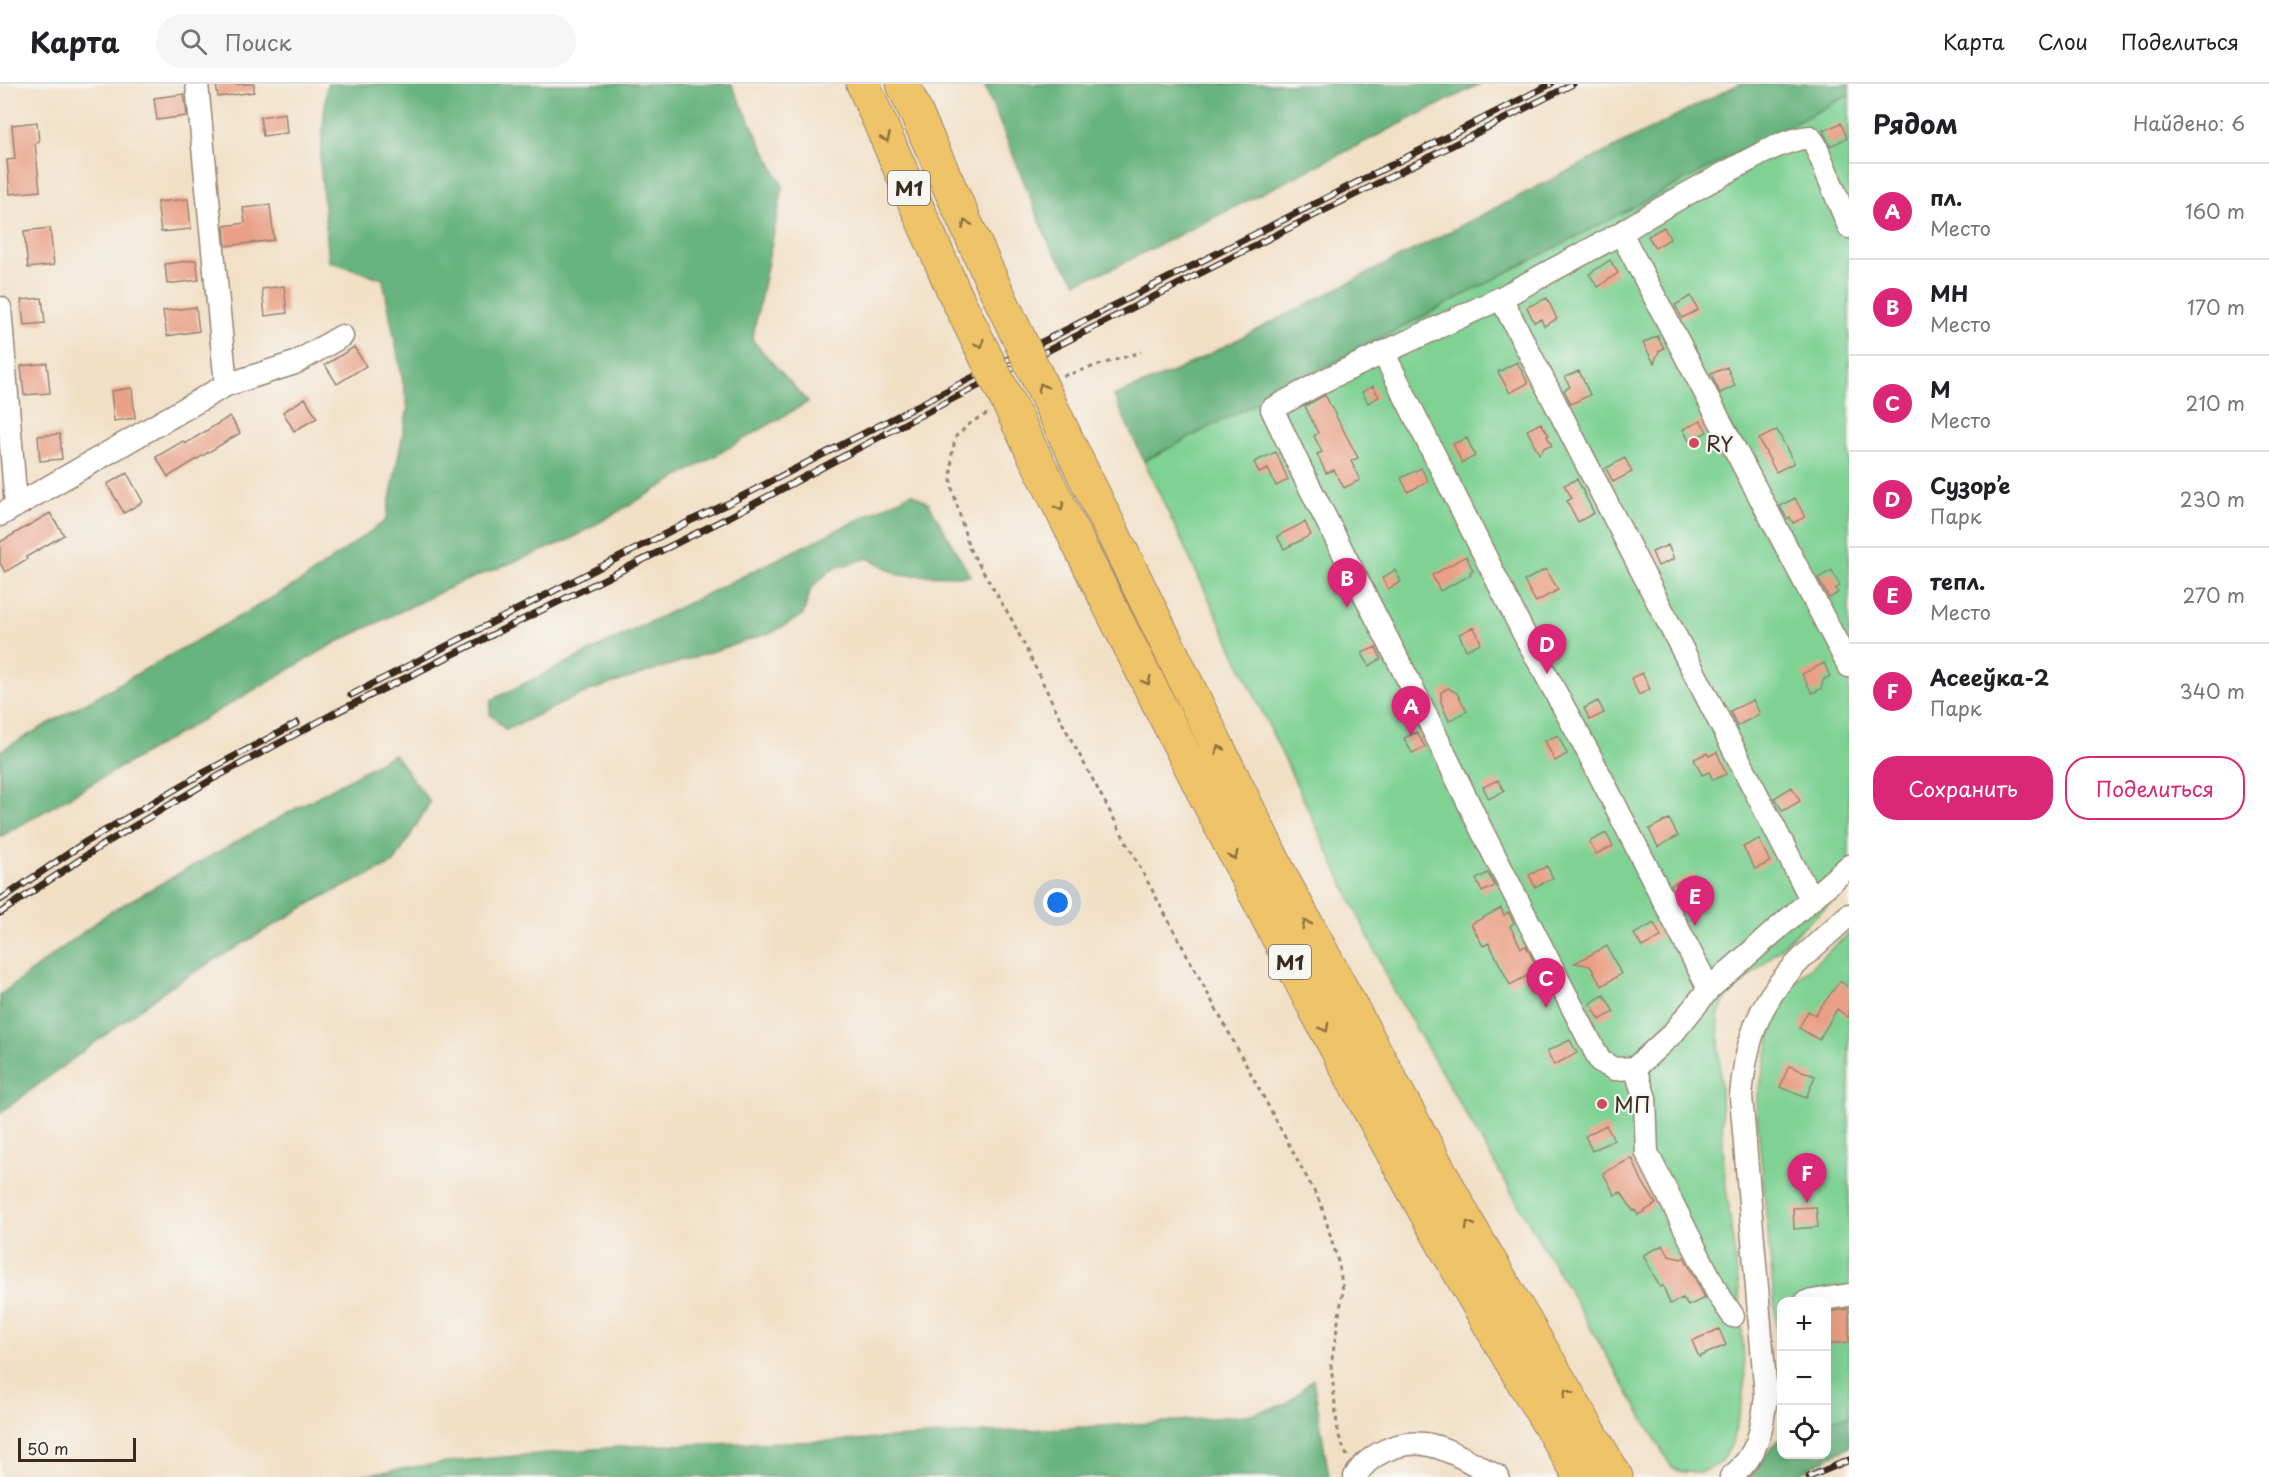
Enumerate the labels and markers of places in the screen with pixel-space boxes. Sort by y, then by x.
place label: RY [1706,427,1733,459]
marker: RY [1687,436,1701,450]
pin: B [1328,558,1366,608]
pin: D [1528,624,1566,674]
pin: A [1392,686,1430,736]
pin: E [1676,876,1714,926]
pin: C [1526,958,1566,1008]
place label: МП [1614,1088,1651,1120]
marker: МП [1595,1097,1609,1111]
pin: F [1788,1154,1826,1203]

